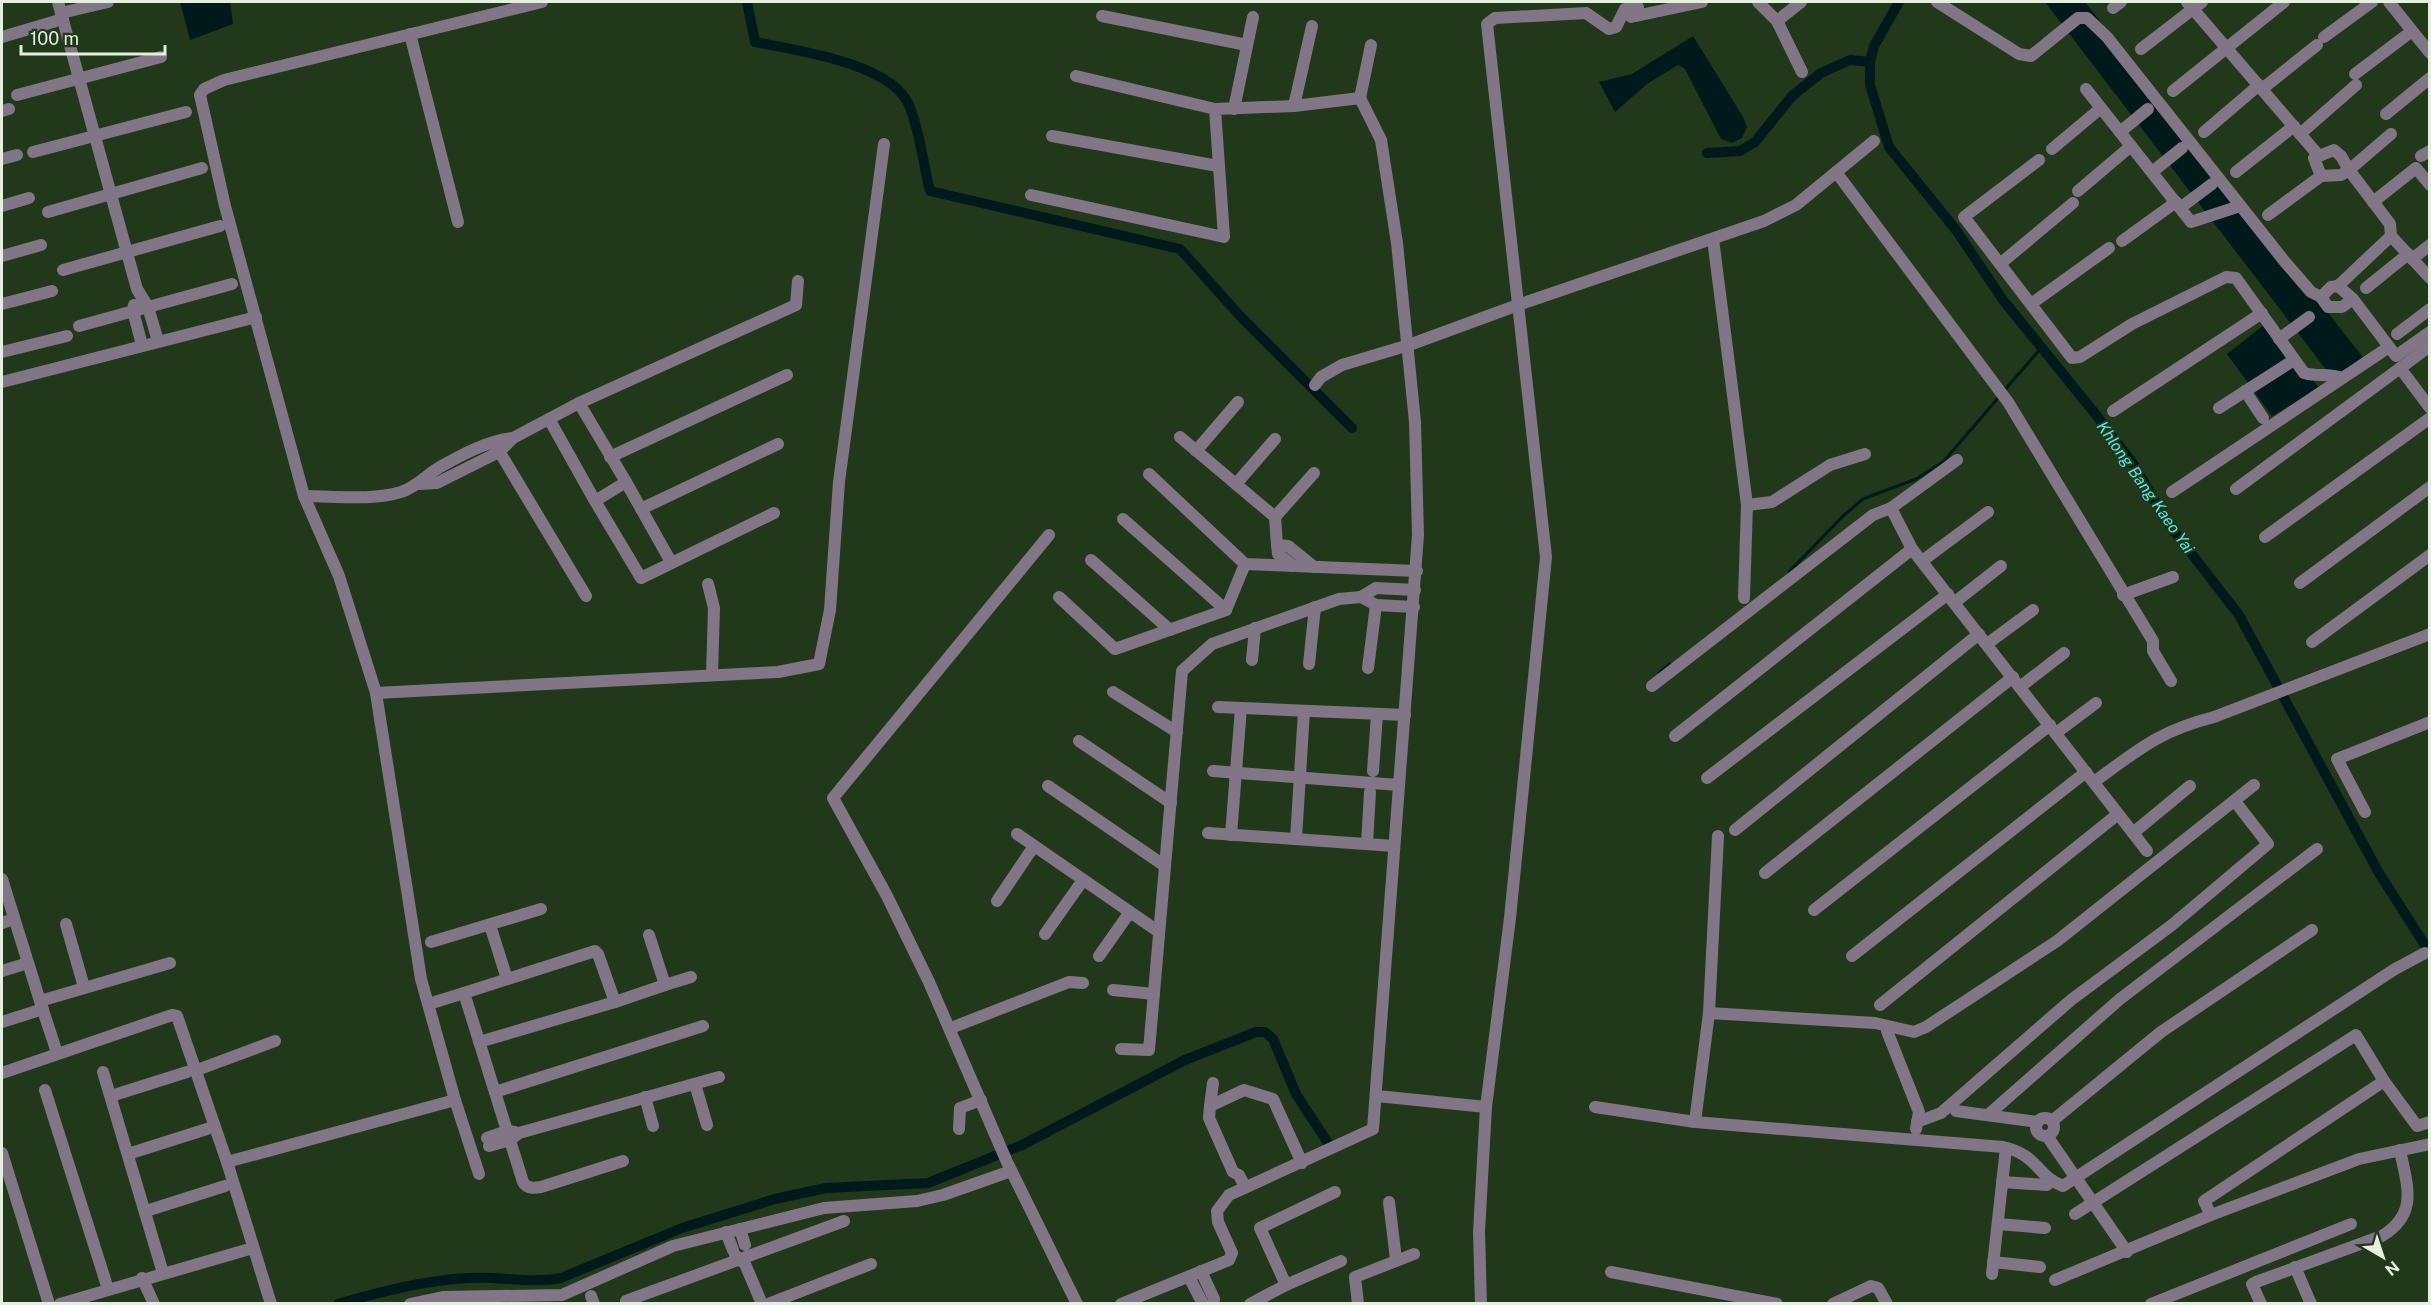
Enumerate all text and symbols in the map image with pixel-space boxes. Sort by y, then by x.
scale bar [21,18,165,56]
text: 100 m [30,28,79,49]
water label: Khlong Bang Kaeo Yai [2093,418,2198,557]
north arrow [2353,1227,2413,1287]
text: N [2381,1257,2403,1280]

